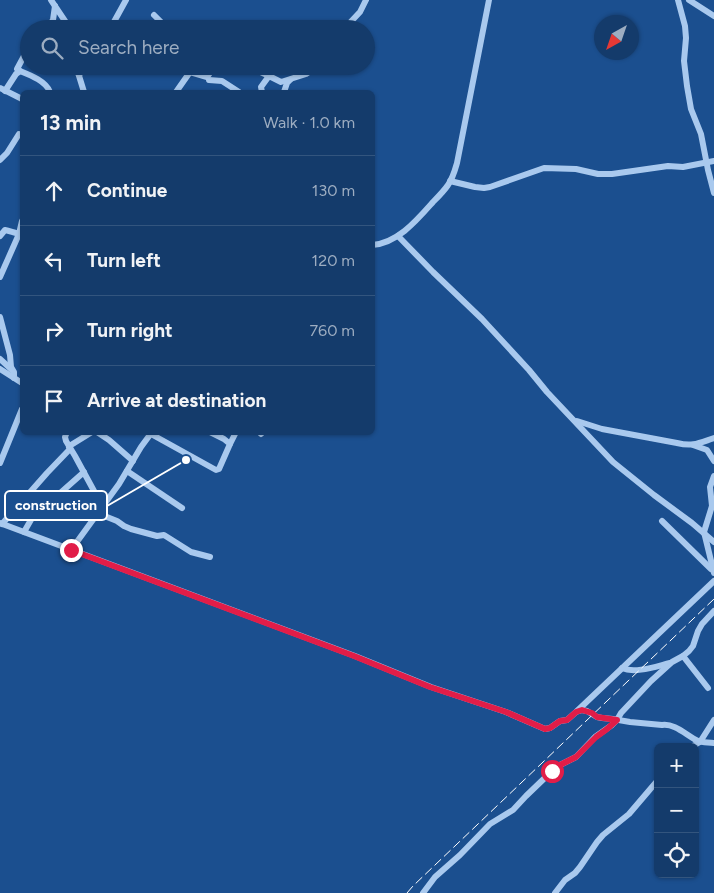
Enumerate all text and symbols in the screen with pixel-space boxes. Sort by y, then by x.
north arrow [594,15,639,60]
search box [20,20,375,75]
icon: search [38,34,66,62]
text: Search here [78,36,180,59]
text: 13 min [40,110,101,135]
text: Walk · 1.0 km [263,113,355,132]
icon: ahead [40,177,68,205]
text: Continue [87,179,167,202]
text: 130 m [312,181,355,200]
icon: left [40,247,68,275]
text: Turn left [87,249,161,272]
text: 120 m [312,251,355,270]
icon: right [40,317,68,345]
text: Turn right [87,319,173,342]
text: 760 m [310,321,355,340]
icon: arrive [40,387,68,415]
text: Arrive at destination [87,389,266,412]
callout: construction [5,491,107,520]
text: construction [15,497,97,514]
route end [60,539,83,562]
map controls [654,743,699,878]
button: + [654,743,699,788]
route start [541,760,564,783]
button: − [654,788,699,833]
button: locate [654,833,699,878]

